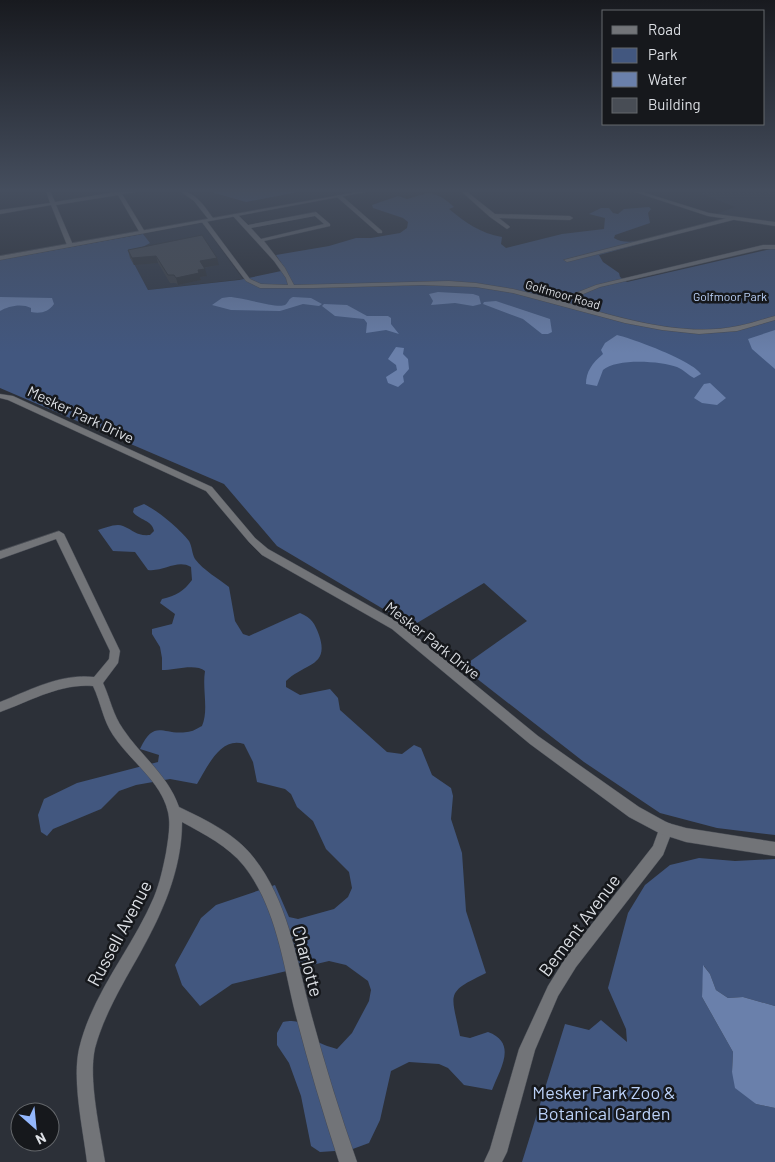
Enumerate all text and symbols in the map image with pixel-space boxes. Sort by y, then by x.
legend [602,10,765,125]
text: Road [648,20,681,38]
text: Park [648,45,678,63]
text: Water [648,70,687,88]
text: Building [648,95,701,113]
street label: Golfmoor Road [524,277,602,311]
park label: Golfmoor Park [693,289,767,303]
street label: Mesker Park Drive [25,381,137,447]
street label: Mesker Park Drive [382,597,484,683]
street label: Bement Avenue [533,870,625,980]
street label: Russell Avenue [82,876,156,990]
street label: Charlotte [288,923,328,999]
park label: Mesker Park Zoo & Botanical Garden [532,1081,676,1124]
north arrow [10,1102,60,1152]
text: N [33,1129,49,1149]

